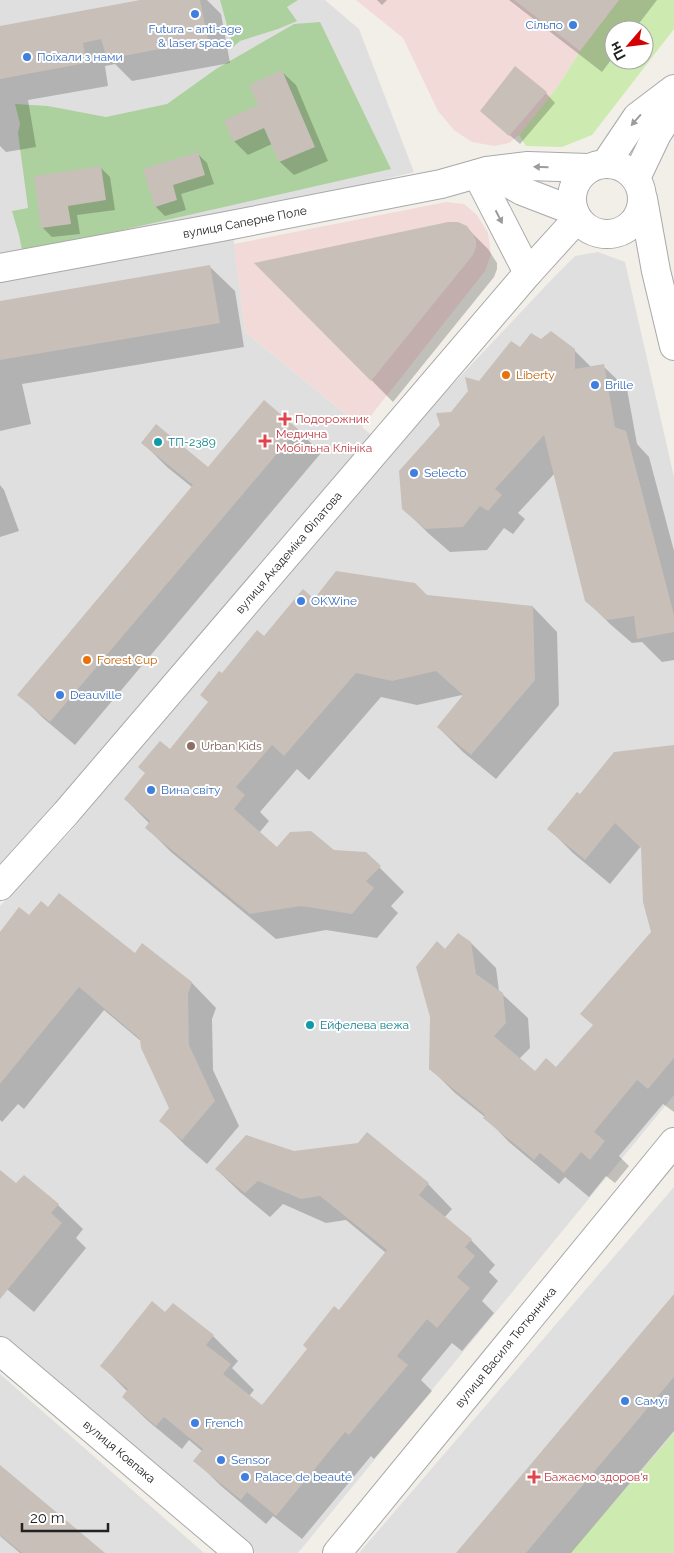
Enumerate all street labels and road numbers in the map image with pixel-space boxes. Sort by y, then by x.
street label: вулиця Саперне Поле [182,203,308,241]
street label: вулиця Академіка Філатова [233,489,345,617]
street label: вулиця Василя Тютюнника [452,1284,559,1410]
street label: вулиця Ковпака [80,1417,158,1486]

